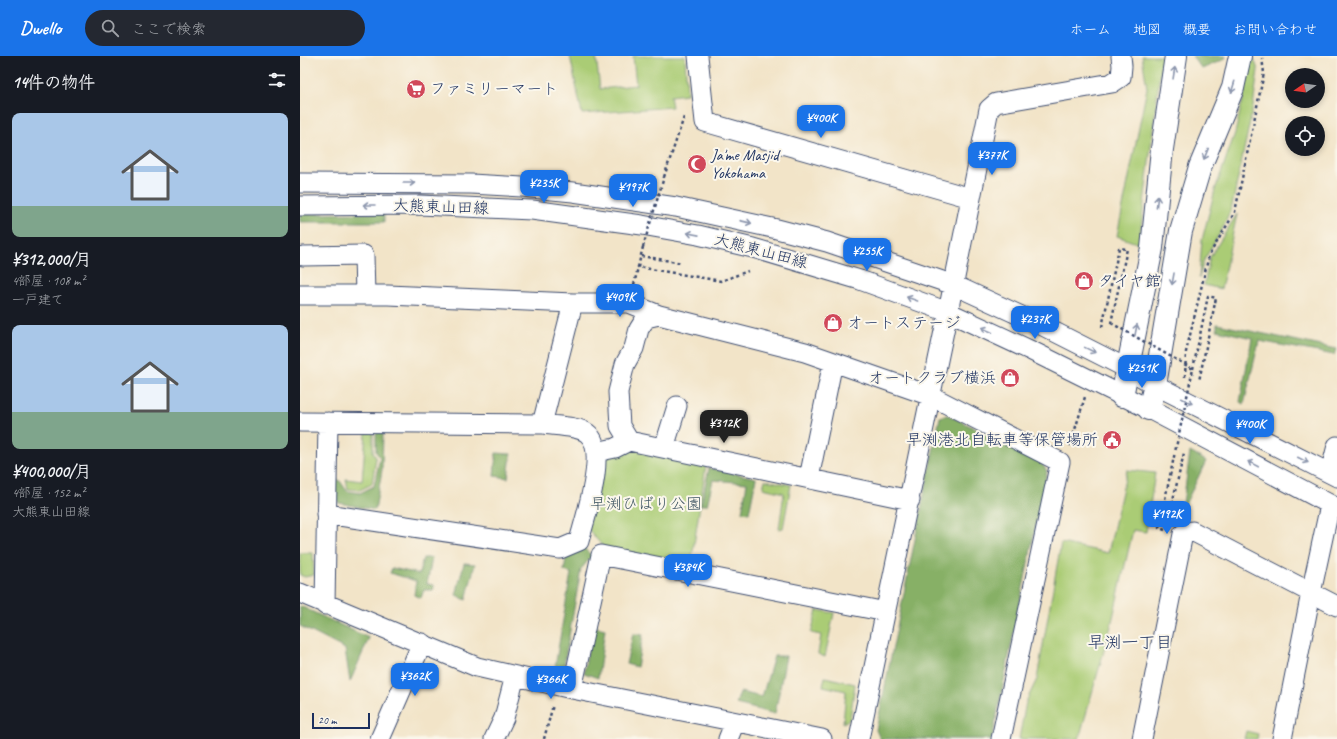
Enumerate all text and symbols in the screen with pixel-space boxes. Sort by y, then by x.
search box [85,10,365,46]
text: Dwello [20,16,61,40]
icon: search [99,17,121,39]
text: ここで検索 [131,20,206,39]
text: ホーム [1070,21,1111,38]
text: 地図 [1133,21,1161,38]
text: 概要 [1183,21,1211,38]
text: お問い合わせ [1233,21,1317,38]
one-way arrow [1170,67,1178,80]
north arrow [1285,68,1325,108]
map controls [1285,68,1325,156]
icon: filters [266,69,288,91]
text: 14件の物件 [12,72,95,93]
supermarket icon: ファミリーマート [405,78,427,100]
place label: ファミリーマート [430,79,558,99]
one-way arrow [1229,81,1236,94]
pin: ¥400K [793,105,849,139]
text: ¥400K [806,110,836,126]
button: locate [1285,116,1325,156]
icon: home [114,139,186,211]
pin: ¥377K [964,142,1020,176]
place label: Ja'me Masjid Yokohama [710,145,781,183]
text: ¥377K [977,147,1007,163]
one-way arrow [1202,147,1210,159]
mosque icon: Ja'me Masjid Yokohama [686,153,708,175]
pin: ¥235K [516,170,572,204]
pin: ¥197K [605,174,661,208]
text: ¥235K [529,175,559,191]
one-way arrow [402,179,415,187]
text: ¥197K [618,179,648,195]
street label: 大熊東山田線 [393,195,489,219]
one-way arrow [1154,196,1161,209]
one-way arrow [363,201,376,209]
one-way arrow [739,219,752,226]
street label: 大熊東山田線 [712,229,810,273]
one-way arrow [687,230,700,238]
pin: ¥255K [839,238,895,272]
text: ¥255K [852,243,882,259]
text: ¥312,000/月 [12,249,92,270]
shop icon: タイヤ館 [1073,270,1095,292]
place label: タイヤ館 [1098,271,1161,291]
one-way arrow [1169,272,1177,285]
text: 4部屋 · 108 m² [12,273,85,289]
pin: ¥409K [592,284,648,318]
text: ¥409K [605,289,635,305]
text: 一戸建て [12,292,64,308]
one-way arrow [905,295,918,302]
pin: ¥237K [1007,306,1063,340]
text: ¥237K [1020,311,1050,327]
shop icon: オートステージ [822,312,844,334]
place label: オートステージ [847,313,960,333]
one-way arrow [1132,324,1140,337]
one-way arrow [981,326,993,333]
one-way arrow [1084,347,1096,354]
icon: home [114,351,186,423]
pin: ¥251K [1114,355,1170,389]
text: ¥251K [1127,360,1157,376]
shop icon: オートクラブ横浜 [999,367,1021,389]
place label: オートクラブ横浜 [868,368,996,388]
one-way arrow [1181,398,1193,405]
pin: ¥312K [696,410,752,444]
pin: ¥400K [1222,411,1278,445]
text: ¥312K [709,415,739,431]
text: ¥400K [1235,416,1265,432]
public building icon: 早渕港北自転車等保管場所 [1101,429,1123,451]
place label: 早渕港北自転車等保管場所 [906,430,1098,450]
one-way arrow [1296,457,1308,464]
one-way arrow [1247,460,1259,467]
text: ¥400,000/月 [12,461,92,482]
text: 4部屋 · 152 m² [12,485,85,501]
park label: 早渕ひばり公園 [590,494,702,514]
pin: ¥192K [1139,501,1195,535]
text: 大熊東山田線 [12,504,90,520]
text: ¥192K [1152,506,1182,522]
pin: ¥384K [660,554,716,588]
text: ¥384K [673,559,703,575]
district label: 早渕一丁目 [1088,632,1173,653]
pin: ¥362K [387,663,443,697]
pin: ¥366K [523,666,579,700]
text: ¥362K [400,668,430,684]
text: ¥366K [536,671,566,687]
scale bar [312,711,370,730]
text: 20 m [318,713,337,727]

